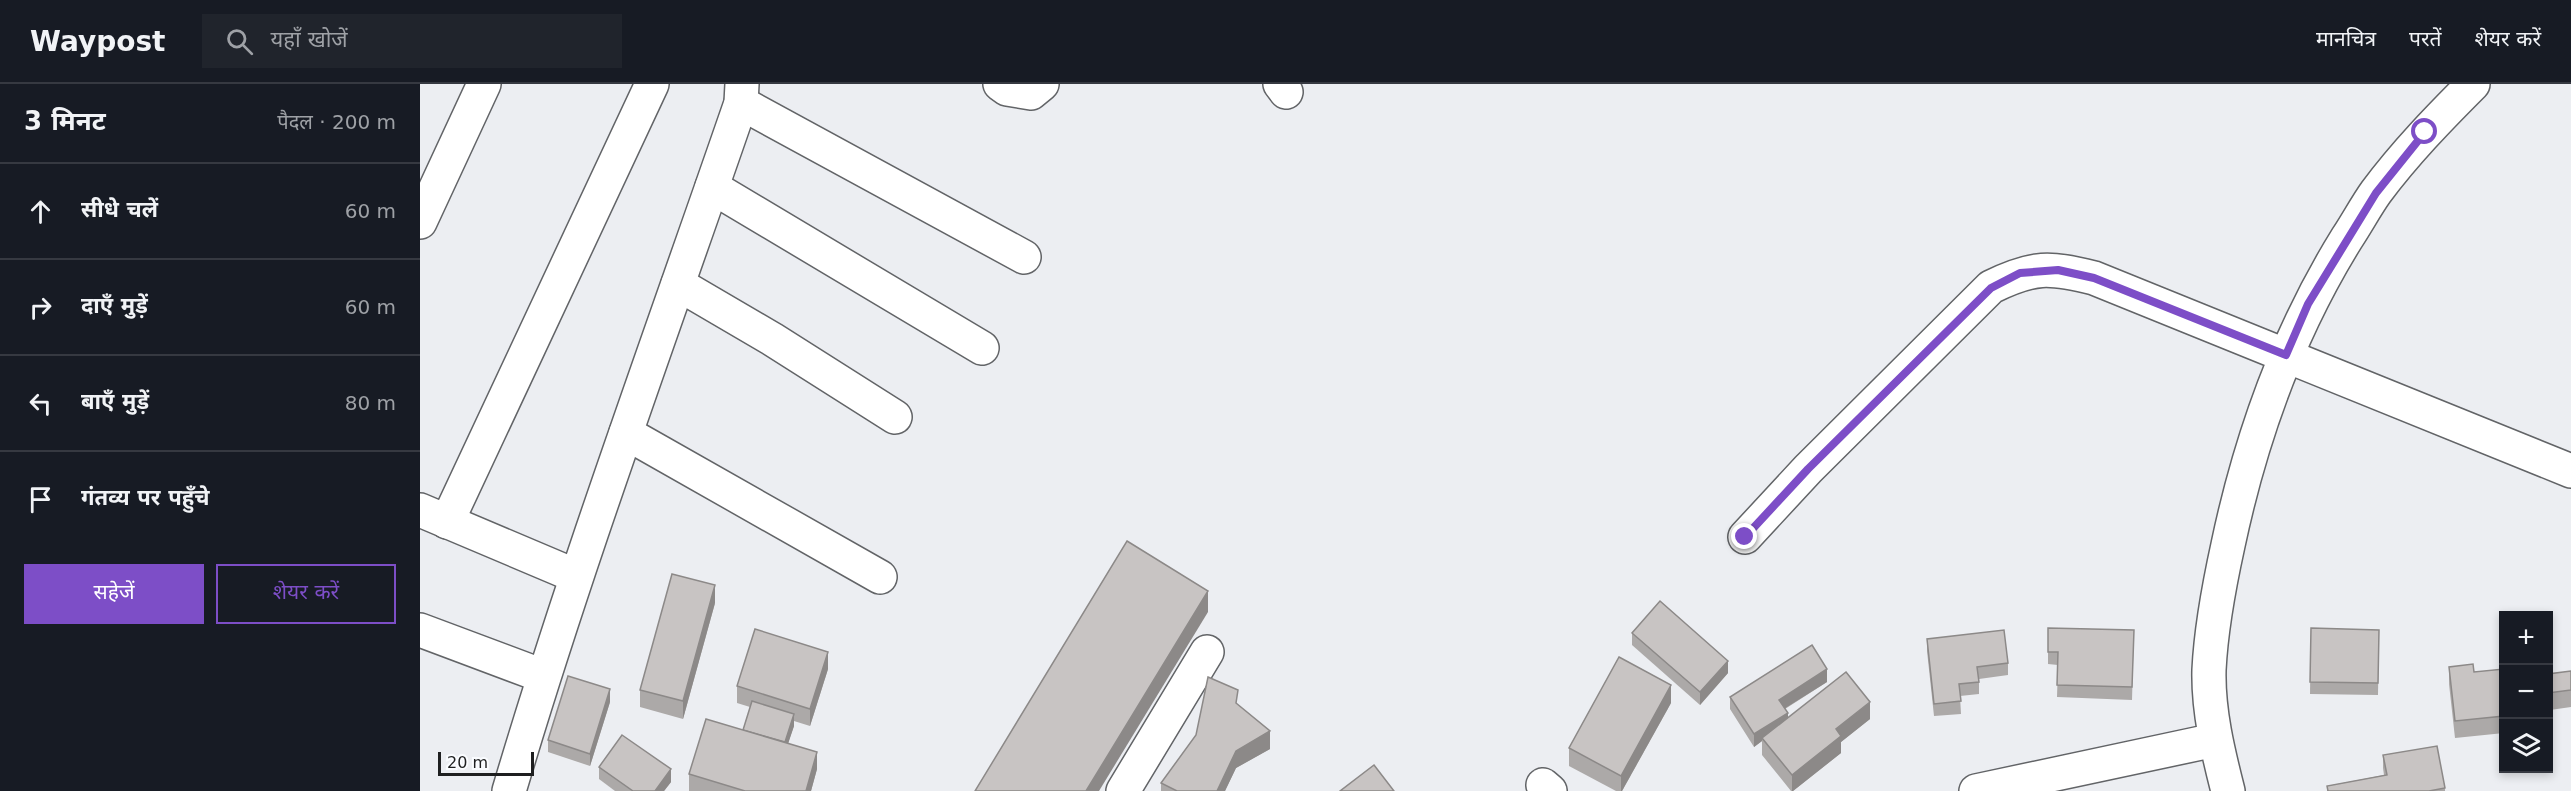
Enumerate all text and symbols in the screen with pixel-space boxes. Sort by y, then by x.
search box [202,14,622,68]
text: Waypost [30,25,166,58]
icon: search [223,25,256,58]
text: यहाँ खोजें [271,27,348,52]
text: मानचित्र [2316,27,2376,51]
text: परतें [2409,27,2442,51]
text: शेयर करें [2475,27,2541,51]
text: 3 मिनट [24,106,106,136]
text: पैदल · 200 m [277,110,396,134]
route start [2411,118,2437,144]
icon: ahead [24,195,57,228]
text: सीधे चलें [81,197,158,222]
text: 60 m [345,199,396,223]
icon: right [24,291,57,324]
text: दाएँ मुड़ें [81,293,148,318]
text: 60 m [345,295,396,319]
icon: left [24,387,57,420]
text: बाएँ मुड़ें [81,389,149,414]
text: 80 m [345,391,396,415]
icon: arrive [24,483,57,516]
text: गंतव्य पर पहुँचे [81,485,209,510]
route end [1731,523,1757,549]
button: सहेजें [24,564,204,624]
button: शेयर करें [216,564,396,624]
map controls [2499,611,2553,773]
button: + [2499,611,2553,665]
button: − [2499,665,2553,719]
button: layers [2499,719,2553,773]
scale bar [438,749,534,776]
text: 20 m [447,753,488,772]

